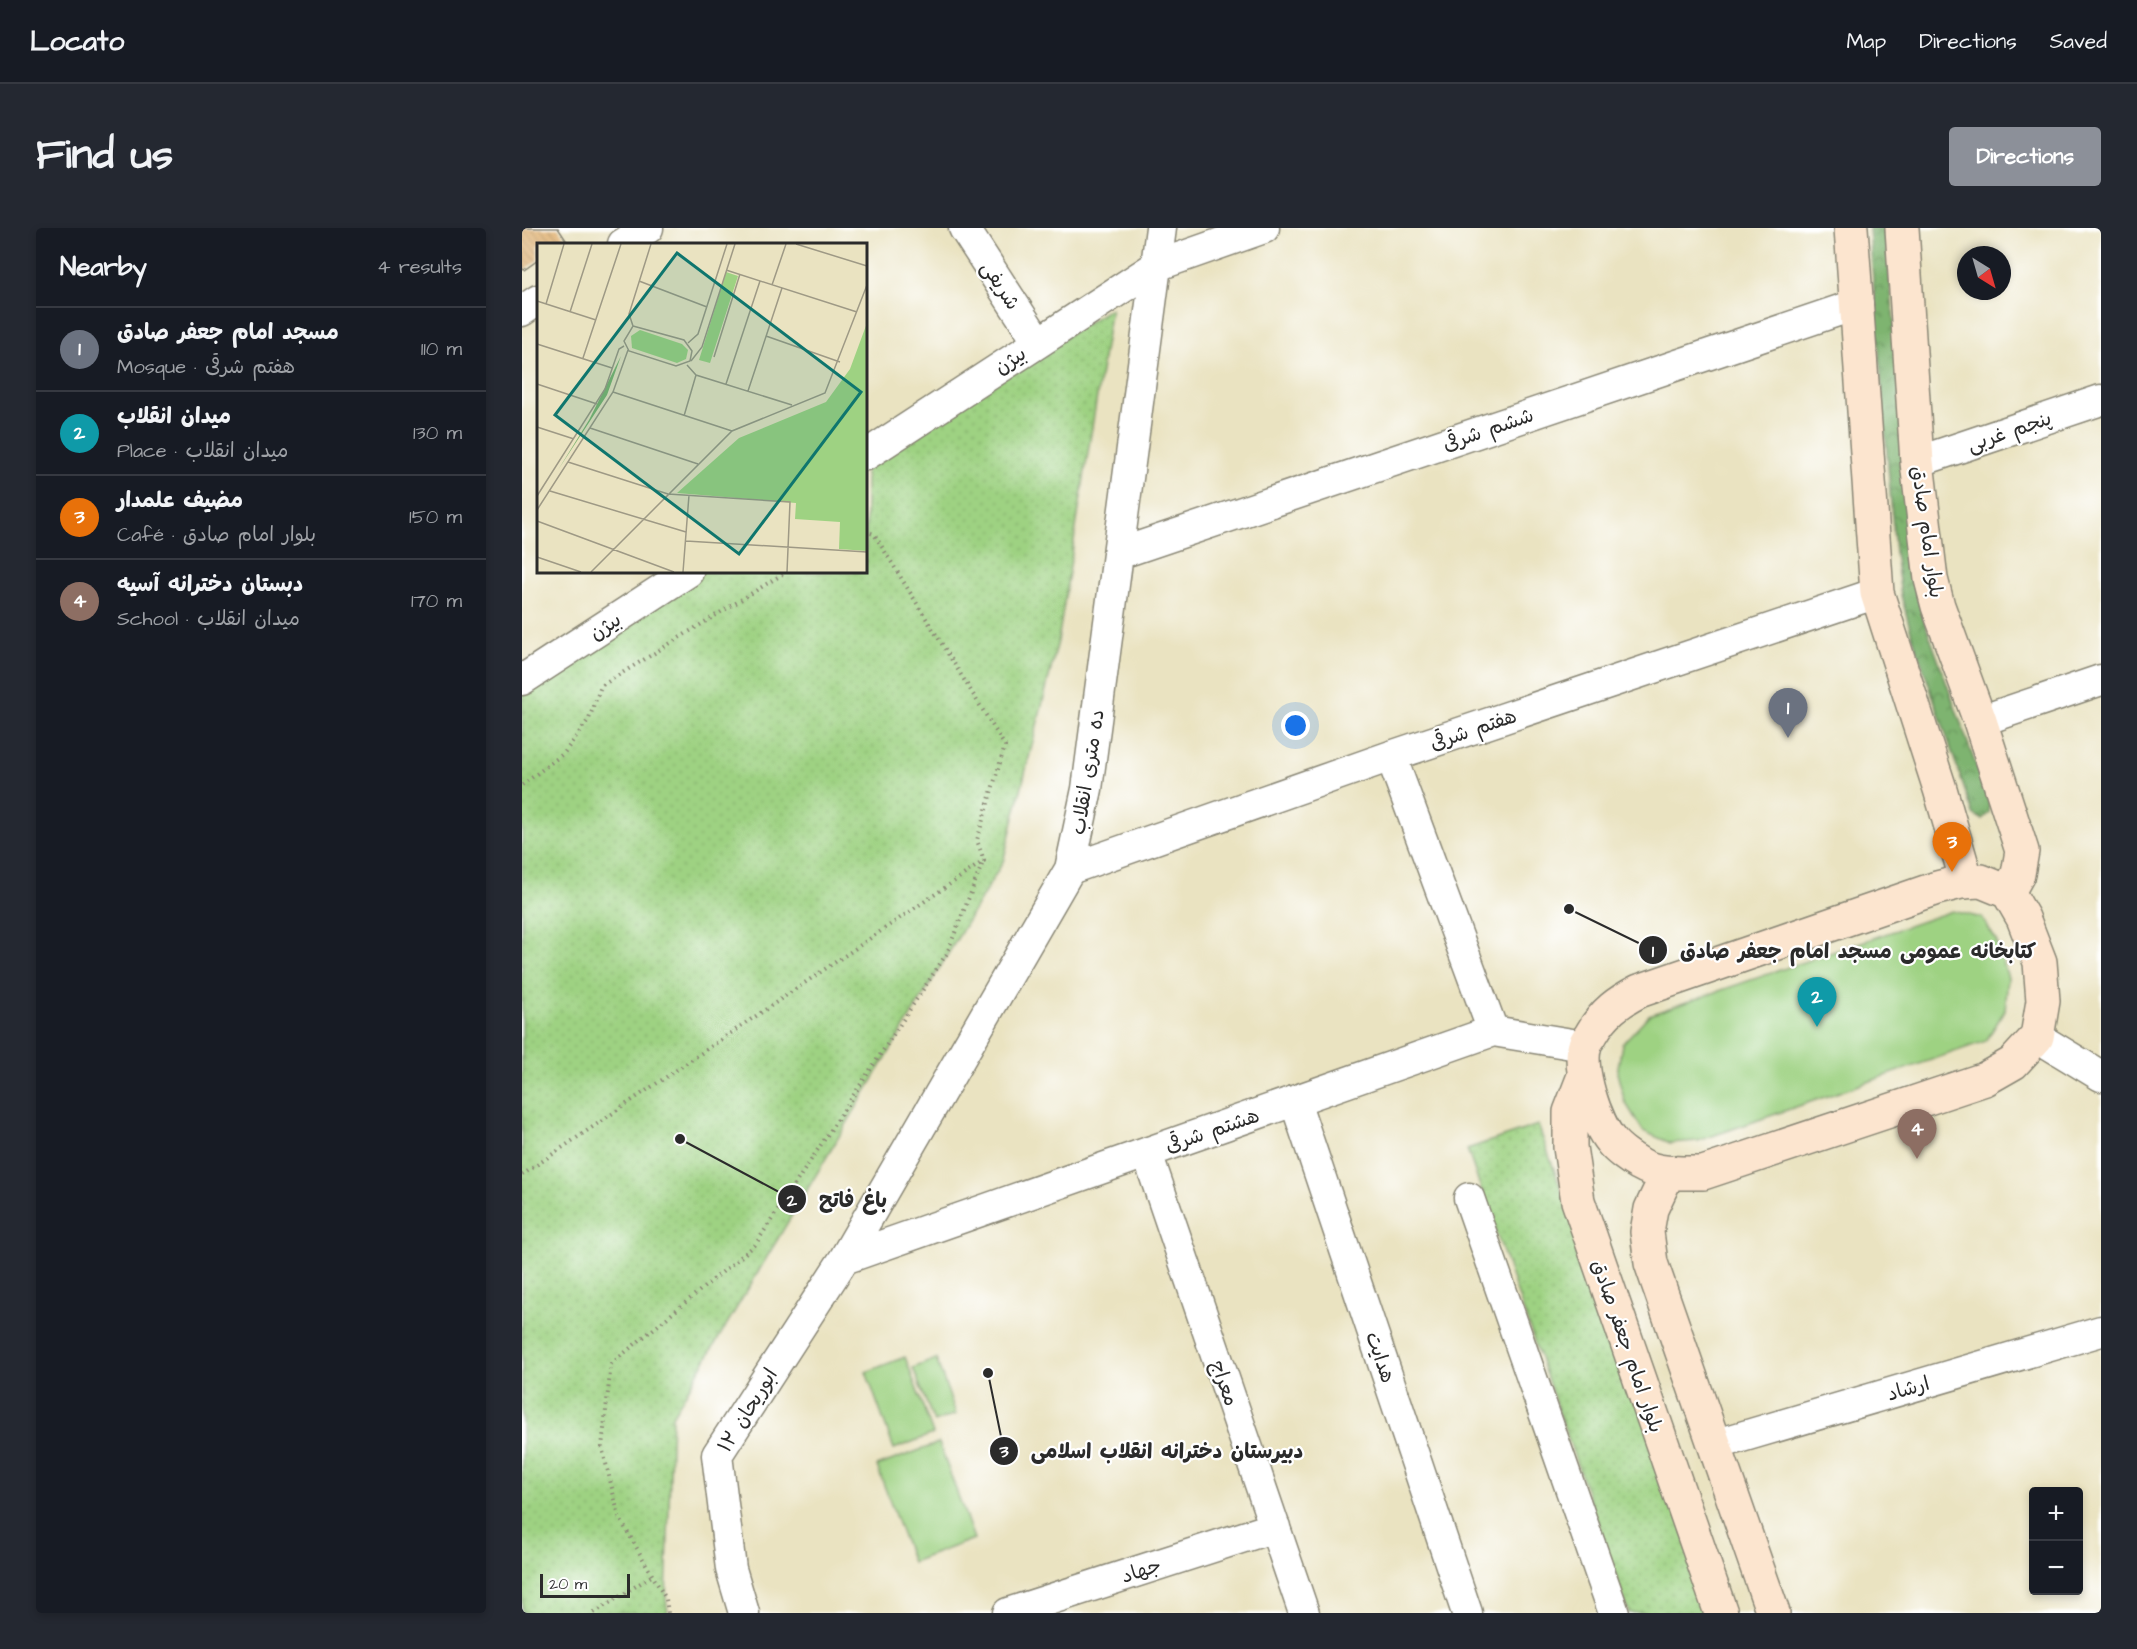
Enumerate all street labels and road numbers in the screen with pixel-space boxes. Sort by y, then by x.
street label: شریفی [974,255,1026,316]
street label: بیژن [989,340,1032,382]
street label: ششم شرقی [1439,401,1538,459]
street label: پنجم غربی [1963,404,2055,459]
street label: بلوار امام صادق [1904,464,1950,600]
street label: بیژن [584,606,627,648]
street label: هفتم شرقی [1426,702,1520,758]
street label: ده متری انقلاب [1064,708,1112,837]
street label: هشتم شرقی [1161,1102,1263,1160]
street label: بلوار امام جعفر صادق [1584,1256,1670,1437]
street label: هدایت [1358,1328,1402,1387]
street label: معراج [1203,1357,1245,1410]
street label: ابوریحان ۱۲ [711,1363,785,1458]
street label: ارشاد [1884,1370,1933,1408]
street label: جهاد [1118,1551,1165,1591]

